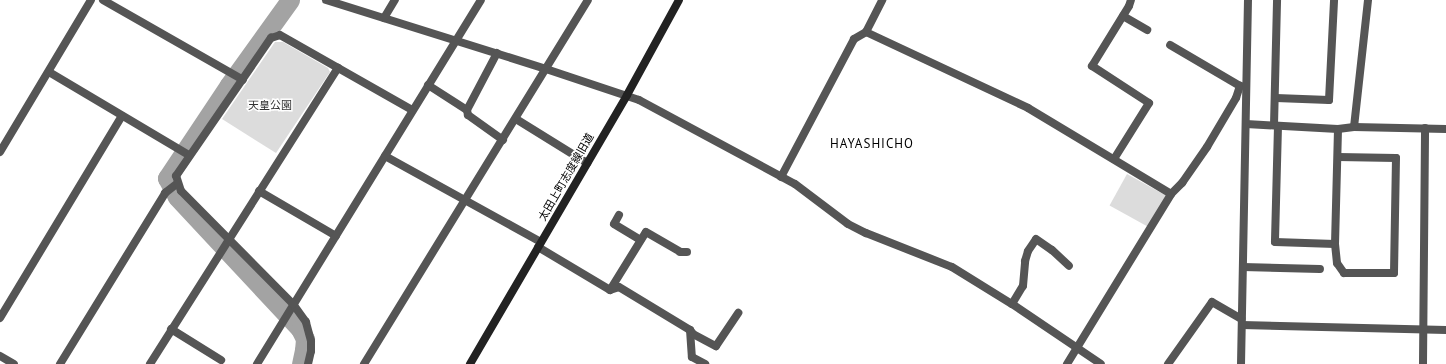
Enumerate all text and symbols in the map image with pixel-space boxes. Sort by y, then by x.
park label: 天皇公園 [248,98,292,112]
street label: 太田上町志度線旧道 [536,131,596,223]
district label: HAYASHICHO [830,136,914,152]

